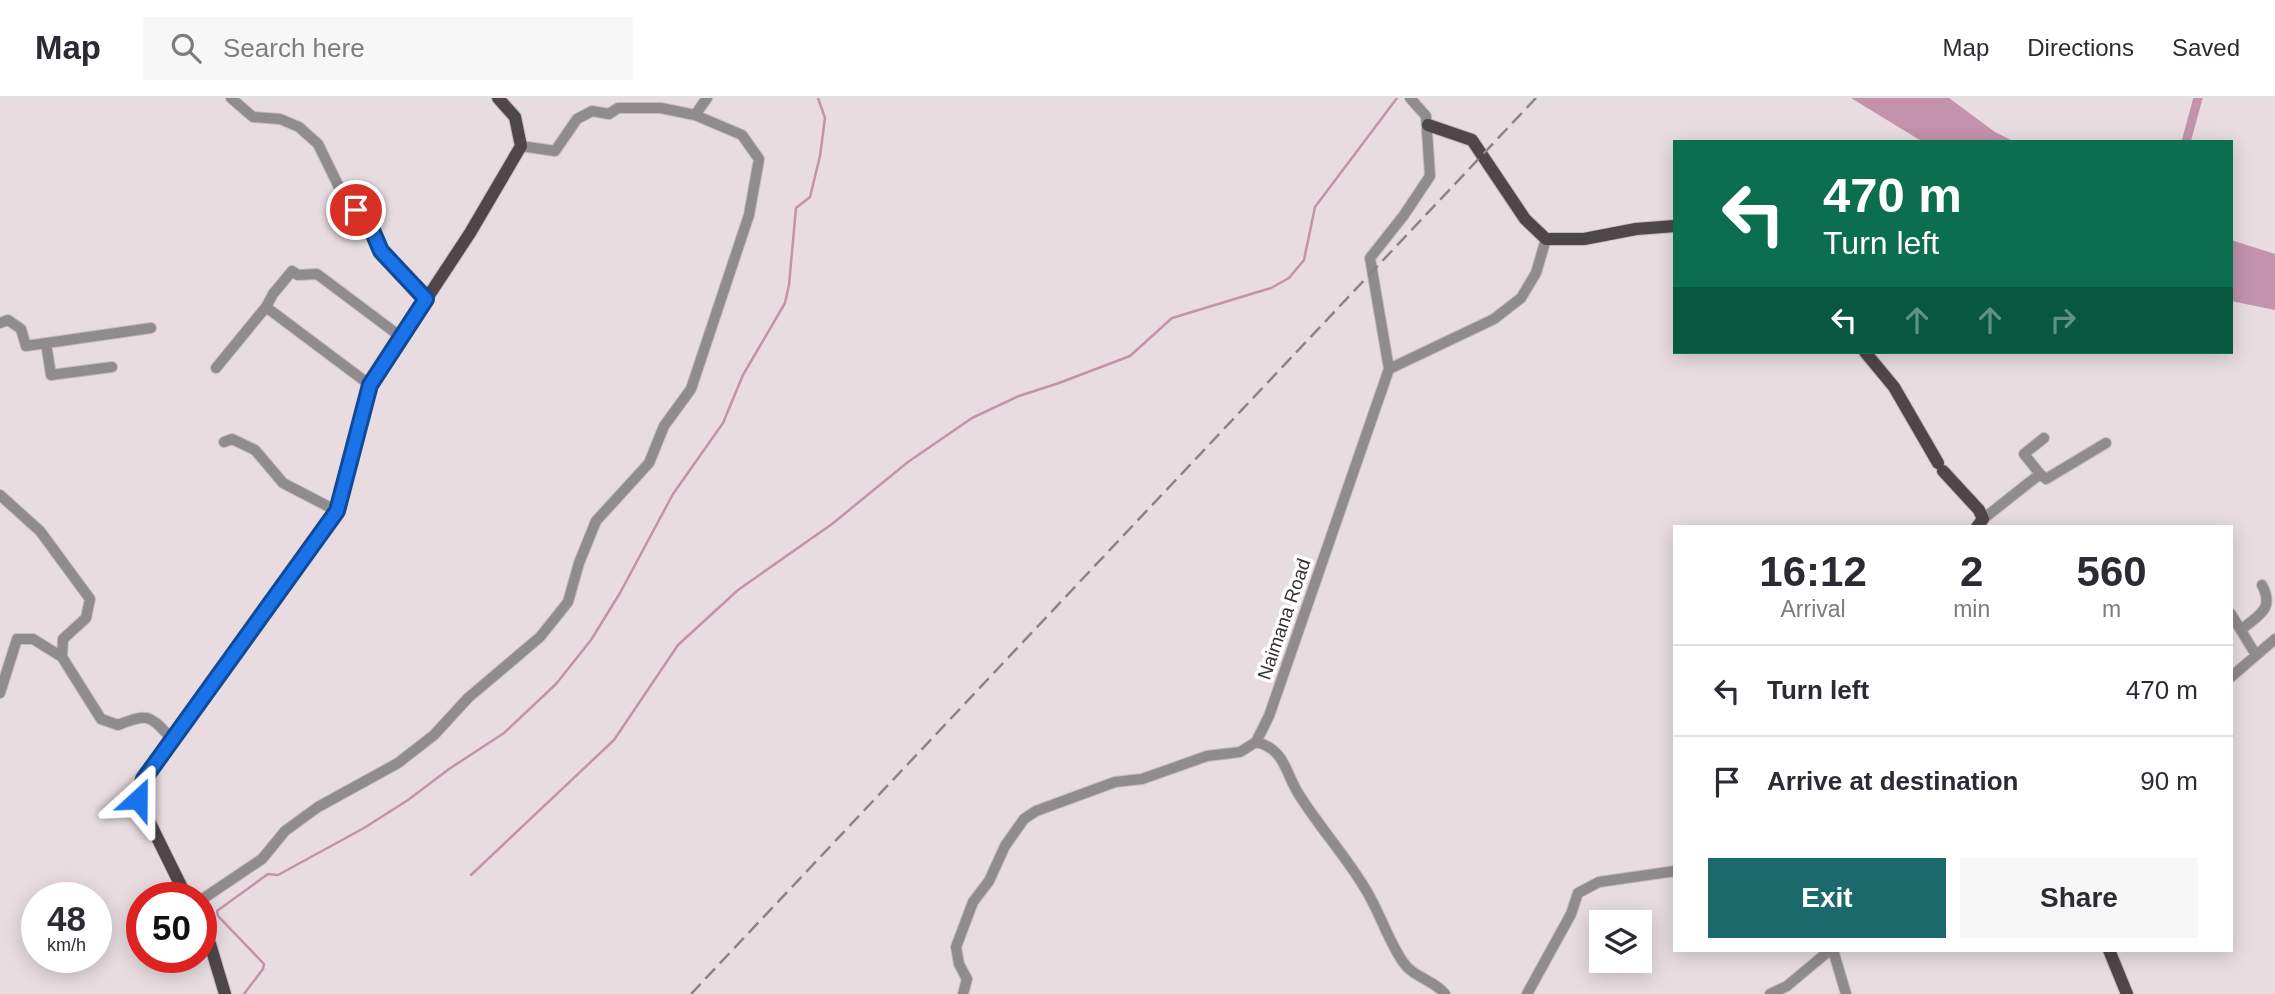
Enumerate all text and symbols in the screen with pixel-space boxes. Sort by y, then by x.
search box [143,17,633,80]
text: Map [35,29,101,66]
icon: search [167,29,205,67]
text: Search here [223,33,365,63]
text: Map [1943,34,1989,61]
text: Directions [2027,34,2134,61]
text: Saved [2172,34,2240,61]
icon: left [1708,168,1799,259]
text: 470 m [1823,168,1962,222]
pin [326,180,386,240]
icon: arrive [337,191,375,229]
text: Turn left [1823,225,1939,261]
icon: left [1825,301,1863,339]
icon: ahead [1898,301,1936,339]
icon: ahead [1971,301,2009,339]
icon: right [2044,301,2082,339]
text: 16:12 [1759,548,1867,595]
text: 2 [1960,548,1983,595]
text: 560 [2077,548,2147,595]
street label: Naimana Road [1253,556,1315,682]
text: Arrival [1780,596,1846,622]
text: min [1953,596,1990,622]
text: m [2102,596,2121,622]
icon: left [1708,672,1746,710]
text: Turn left [1767,675,1869,705]
text: 470 m [2126,675,2198,705]
position arrow [101,762,175,836]
icon: arrive [1708,763,1746,801]
text: Arrive at destination [1767,766,2018,796]
text: 90 m [2140,766,2198,796]
button: Exit [1708,858,1946,938]
button: Share [1960,858,2198,938]
speed limit sign: 50 [126,882,217,973]
text: 48 [47,899,86,938]
map controls [1589,910,1652,973]
button: layers [1589,910,1652,973]
text: km/h [47,935,86,955]

